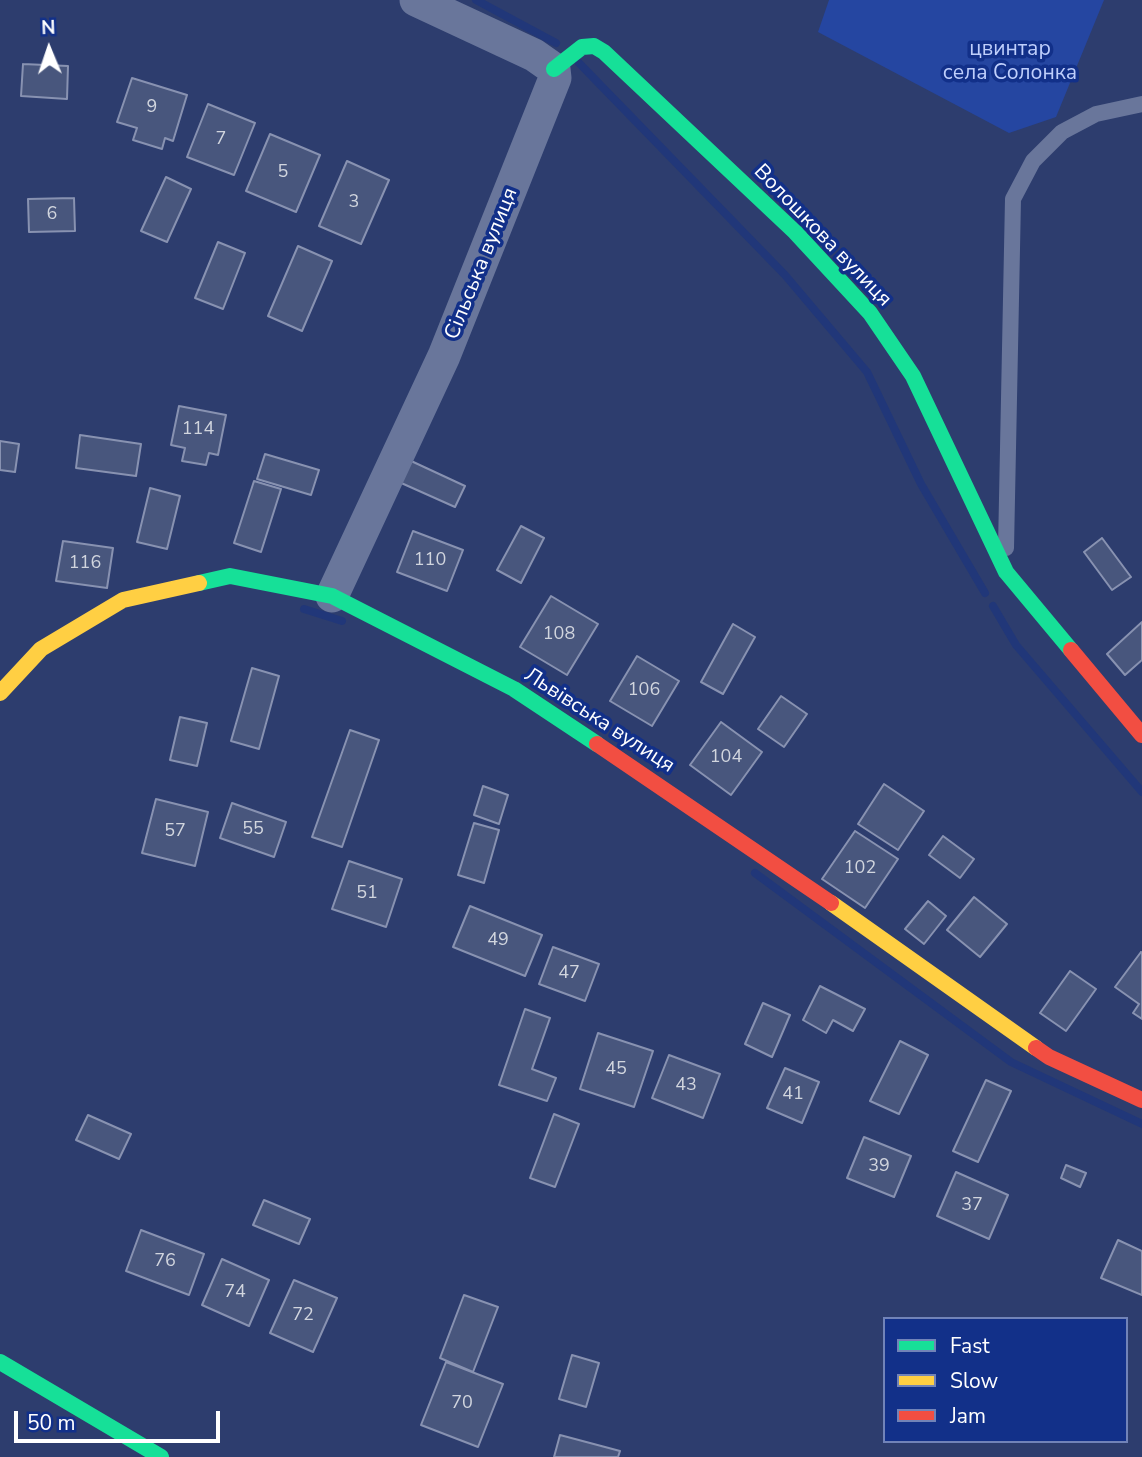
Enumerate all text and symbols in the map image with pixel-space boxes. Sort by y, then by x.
north arrow [14,14,84,84]
text: N [41,15,56,41]
park label: цвинтар села Солонка [943,37,1077,87]
house number: 9 [147,97,157,119]
house number: 7 [216,129,226,151]
street label: Волошкова вулиця [748,160,896,312]
house number: 5 [278,162,288,184]
street label: Сільська вулиця [440,184,524,344]
house number: 3 [349,192,359,214]
house number: 6 [47,204,57,226]
house number: 114 [182,419,214,441]
house number: 110 [414,550,446,572]
house number: 116 [69,553,101,575]
house number: 108 [543,624,575,646]
street label: Львівська вулиця [519,663,679,779]
house number: 106 [628,680,660,702]
house number: 104 [710,747,742,769]
house number: 55 [242,819,264,841]
house number: 57 [164,821,186,843]
house number: 102 [844,858,876,880]
house number: 51 [356,883,378,905]
house number: 49 [487,930,509,952]
house number: 47 [558,963,580,985]
house number: 45 [605,1059,627,1081]
house number: 43 [675,1075,697,1097]
house number: 41 [782,1084,804,1106]
house number: 39 [868,1156,890,1178]
house number: 37 [961,1195,983,1217]
house number: 76 [154,1251,176,1273]
house number: 74 [224,1282,246,1304]
house number: 72 [292,1305,314,1327]
legend [883,1317,1128,1443]
text: Fast [950,1332,990,1360]
text: Slow [950,1367,998,1395]
house number: 70 [451,1393,473,1415]
scale bar [18,1398,224,1442]
text: Jam [950,1402,986,1430]
text: 50 m [27,1409,76,1437]

